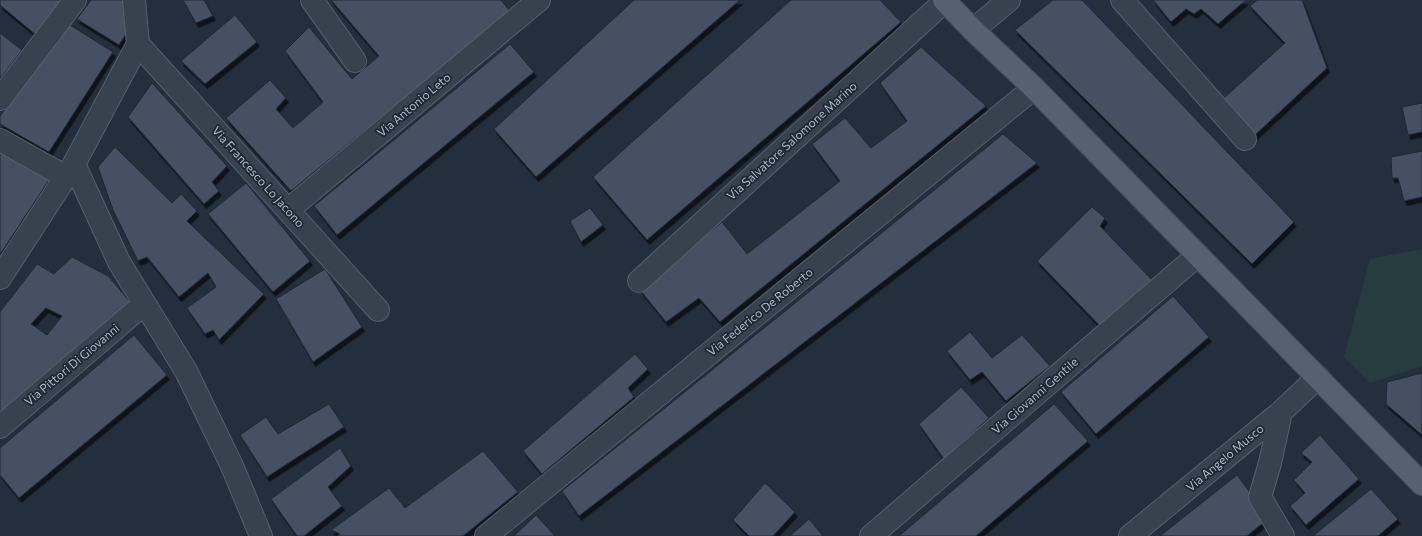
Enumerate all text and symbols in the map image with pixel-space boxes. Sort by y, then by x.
street label: Via Antonio Leto [374,69,453,139]
street label: Via Salvatore Salomone Marino [723,78,859,202]
street label: Via Francesco Lo Jacono [209,123,308,230]
street label: Via Federico De Roberto [704,264,815,358]
street label: Via Pittori Di Giovanni [21,320,122,408]
street label: Via Giovanni Gentile [988,354,1080,436]
street label: Via Angelo Musco [1183,421,1266,494]

